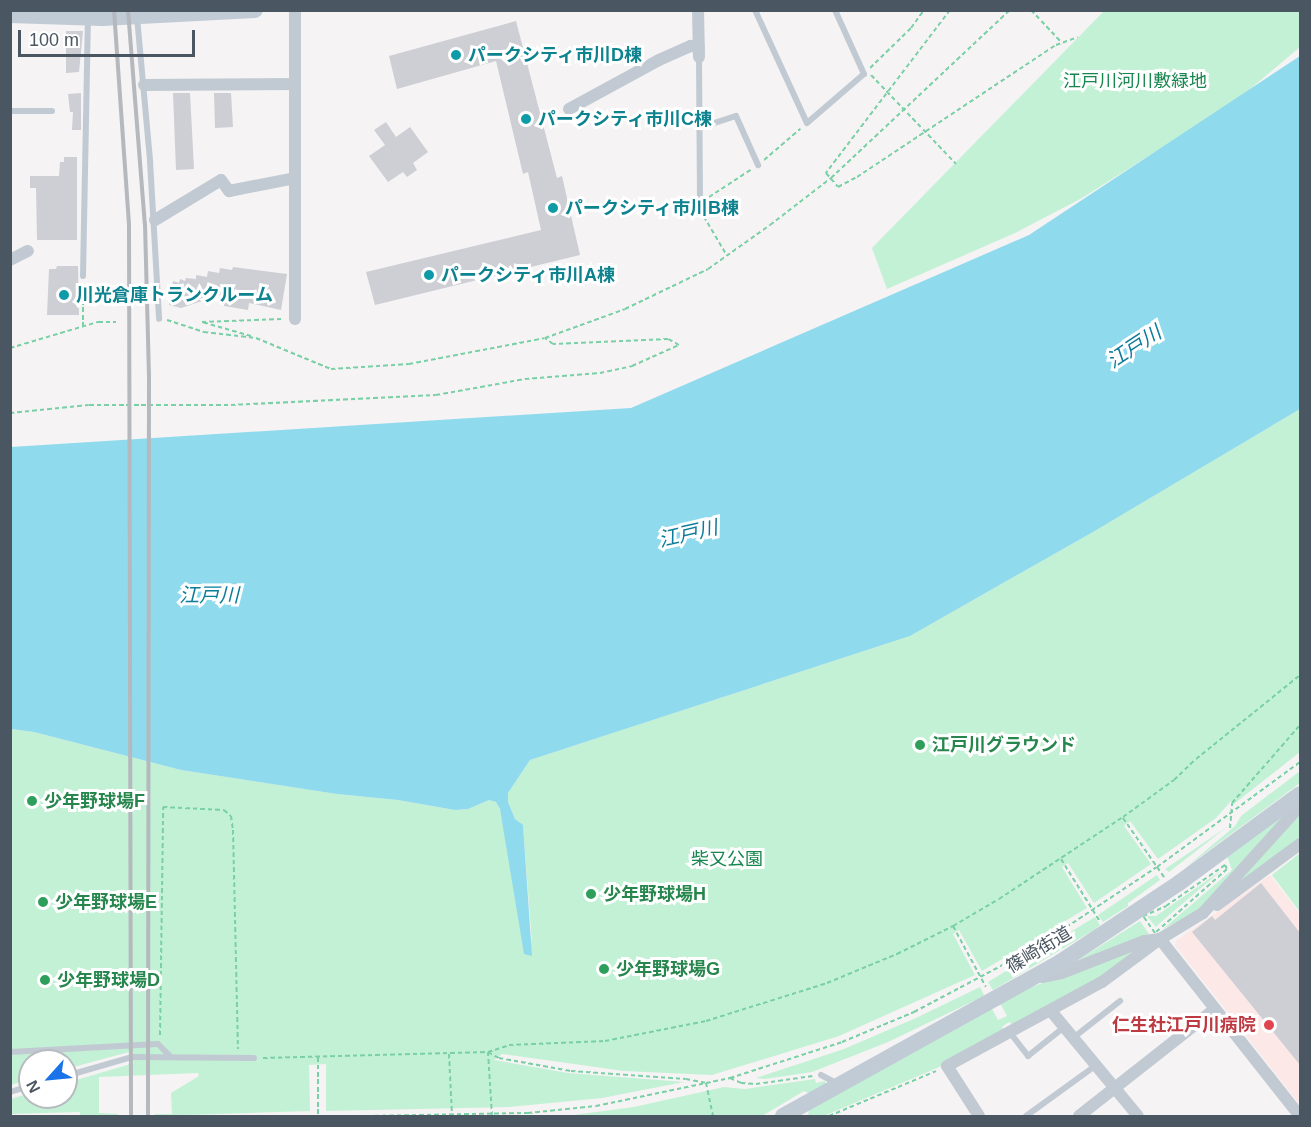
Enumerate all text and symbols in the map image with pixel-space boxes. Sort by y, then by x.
scale bar [21,18,198,56]
text: 100 m [29,30,79,50]
place label: パークシティ市川D棟 [468,44,643,66]
marker: パークシティ市川D棟 [449,48,463,62]
park label: 江戸川河川敷緑地 [1063,70,1207,92]
place label: パークシティ市川C棟 [538,108,713,130]
marker: パークシティ市川C棟 [519,112,533,126]
place label: パークシティ市川B棟 [565,197,740,219]
marker: パークシティ市川B棟 [546,201,560,215]
place label: パークシティ市川A棟 [441,264,616,286]
marker: パークシティ市川A棟 [422,268,436,282]
place label: 川光倉庫トランクルーム [76,284,274,306]
marker: 川光倉庫トランクルーム [57,288,71,302]
water label: 江戸川 [1102,321,1166,373]
water label: 江戸川 [656,516,720,552]
water label: 江戸川 [179,583,239,607]
place label: 江戸川グラウンド [932,734,1076,756]
marker: 江戸川グラウンド [913,738,927,752]
place label: 少年野球場F [44,790,145,812]
marker: 少年野球場F [25,794,39,808]
park label: 柴又公園 [691,848,763,870]
place label: 少年野球場H [603,883,706,905]
marker: 少年野球場H [584,887,598,901]
place label: 少年野球場E [55,891,157,913]
marker: 少年野球場E [36,895,50,909]
street label: 篠崎街道 [1003,922,1075,978]
place label: 少年野球場G [616,958,720,980]
marker: 少年野球場G [597,962,611,976]
place label: 少年野球場D [57,969,160,991]
marker: 少年野球場D [38,973,52,987]
place label: 仁生社江戸川病院 [1112,1014,1256,1036]
marker: 仁生社江戸川病院 [1260,1016,1278,1034]
north arrow [18,1049,78,1109]
text: N [23,1077,43,1096]

